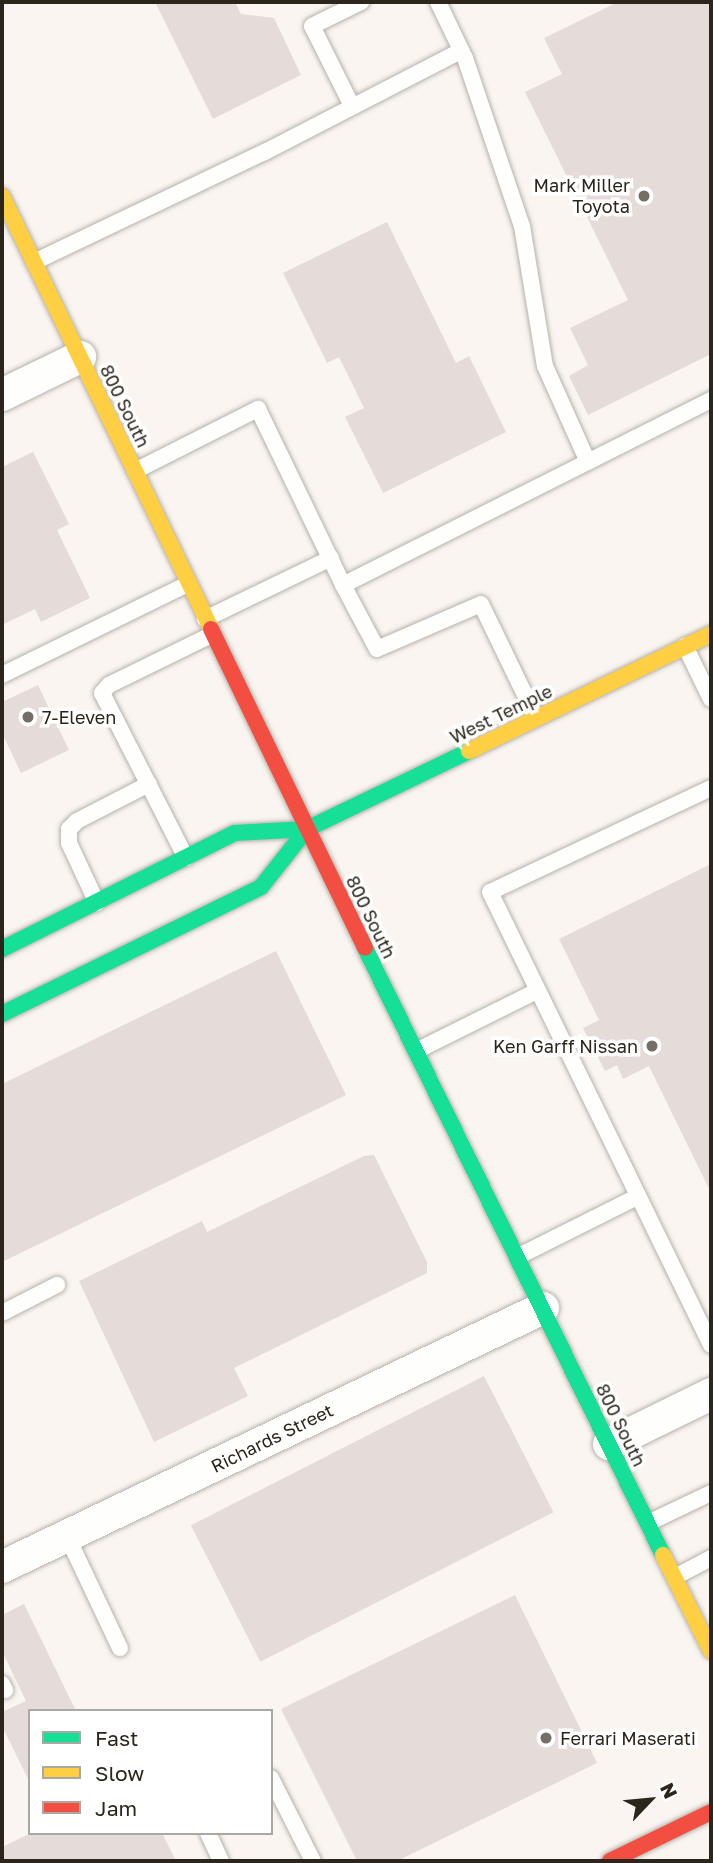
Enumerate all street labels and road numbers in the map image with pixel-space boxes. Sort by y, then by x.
street label: 800 South [96,361,154,451]
street label: West Temple [446,680,556,748]
street label: 800 South [342,872,400,962]
street label: 800 South [592,1380,650,1470]
street label: Richards Street [207,1399,337,1477]

